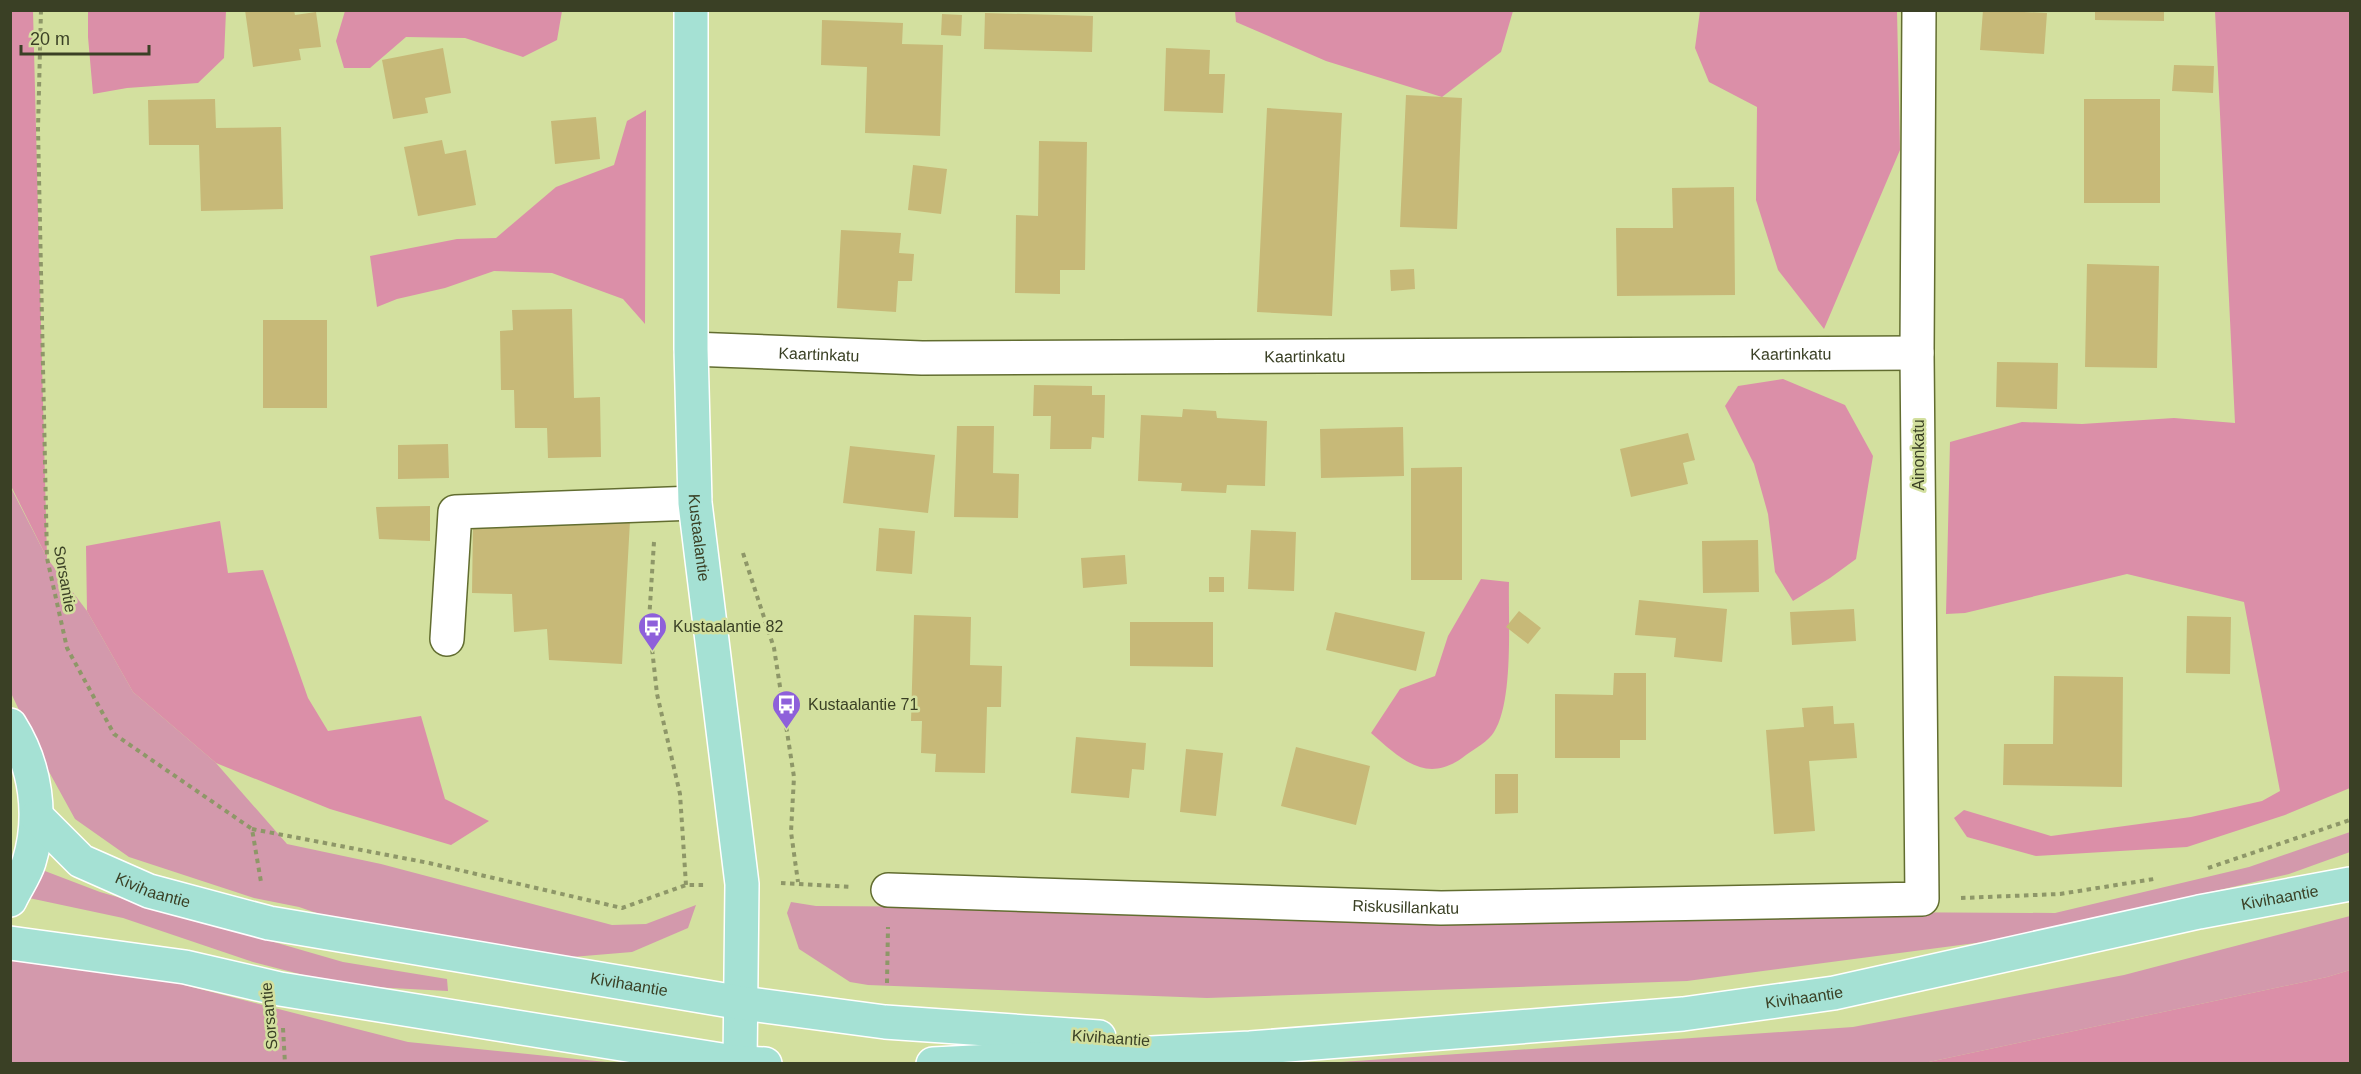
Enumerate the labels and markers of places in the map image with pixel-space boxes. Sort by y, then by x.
bus stop icon: Kustaalantie 82 [636,610,668,652]
place label: Kustaalantie 82 [673,618,783,635]
bus stop icon: Kustaalantie 71 [771,688,803,730]
place label: Kustaalantie 71 [808,696,918,713]

